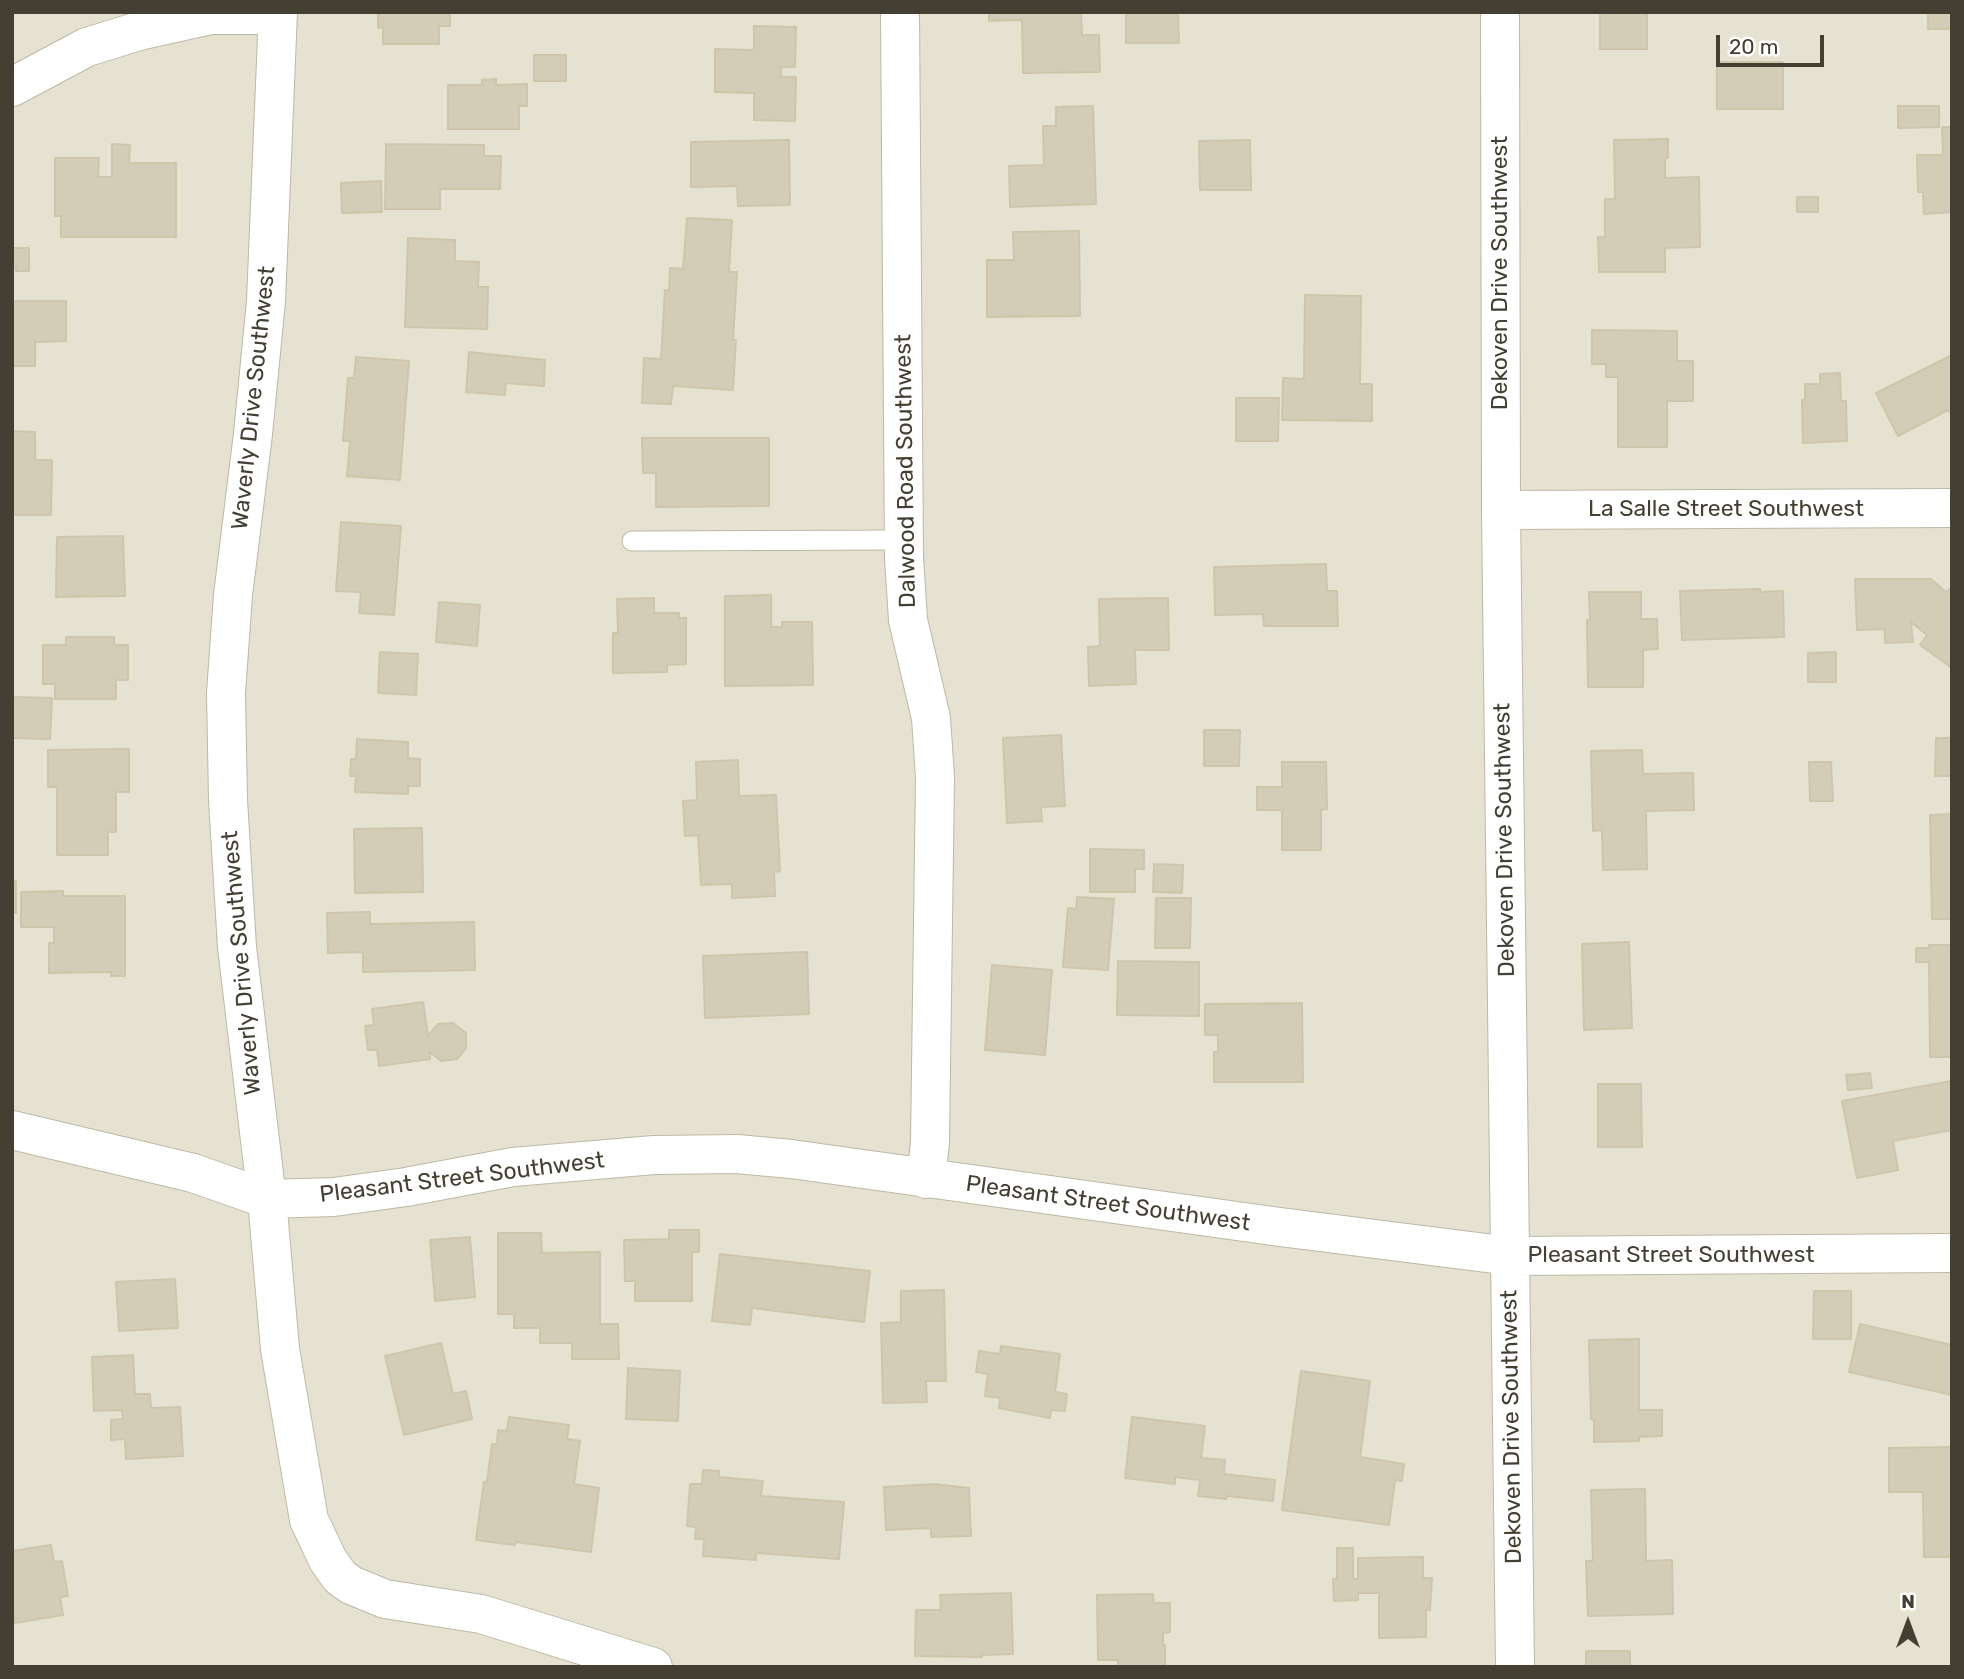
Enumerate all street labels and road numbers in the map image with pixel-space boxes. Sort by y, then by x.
street label: Dekoven Drive Southwest [1486,136,1514,410]
street label: Waverly Drive Southwest [226,265,282,531]
street label: Dalwood Road Southwest [890,334,922,608]
street label: La Salle Street Southwest [1588,495,1864,523]
street label: Dekoven Drive Southwest [1489,703,1521,977]
street label: Waverly Drive Southwest [217,830,267,1096]
street label: Pleasant Street Southwest [318,1147,606,1209]
street label: Pleasant Street Southwest [964,1170,1252,1238]
street label: Pleasant Street Southwest [1528,1241,1814,1269]
street label: Dekoven Drive Southwest [1496,1290,1528,1564]

